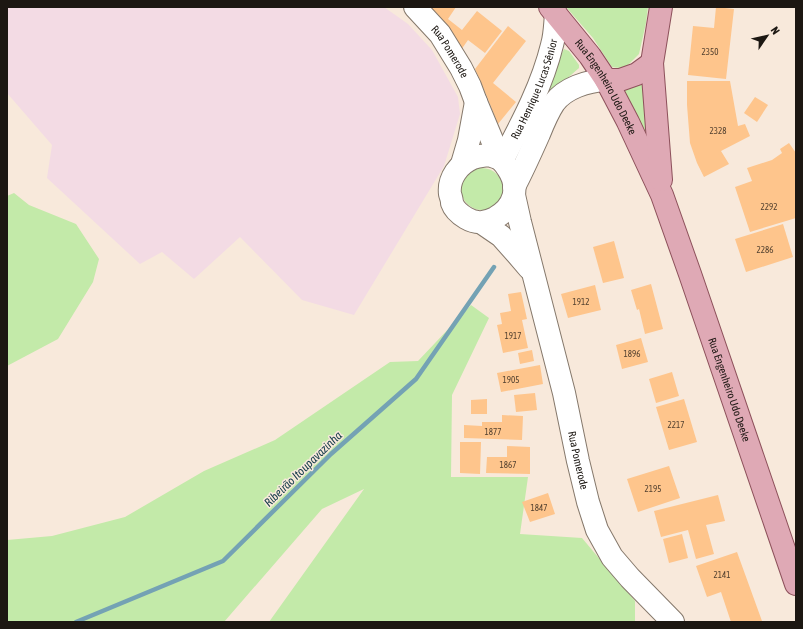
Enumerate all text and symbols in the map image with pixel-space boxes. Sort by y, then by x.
north arrow [747,16,787,56]
street label: Rua Pomerode [429,23,471,80]
text: N [768,24,782,36]
street label: Rua Henrique Lucas Sênior [508,37,559,141]
street label: Rua Engenheiro Udo Deeke [573,37,639,136]
house number: 2350 [702,47,718,57]
house number: 2328 [710,126,726,136]
house number: 2292 [761,202,777,212]
house number: 2286 [757,245,773,255]
house number: 1912 [573,297,589,307]
house number: 1917 [505,331,521,341]
street label: Rua Engenheiro Udo Deeke [706,336,753,443]
house number: 1896 [624,349,640,359]
house number: 1905 [503,375,519,385]
house number: 2217 [668,420,684,430]
house number: 1877 [485,427,501,437]
water label: Ribeirão Itoupavazinha [261,428,345,510]
street label: Rua Pomerode [566,430,591,491]
house number: 1867 [500,460,516,470]
house number: 2195 [645,484,661,494]
house number: 1847 [531,503,547,513]
house number: 2141 [714,570,730,580]

